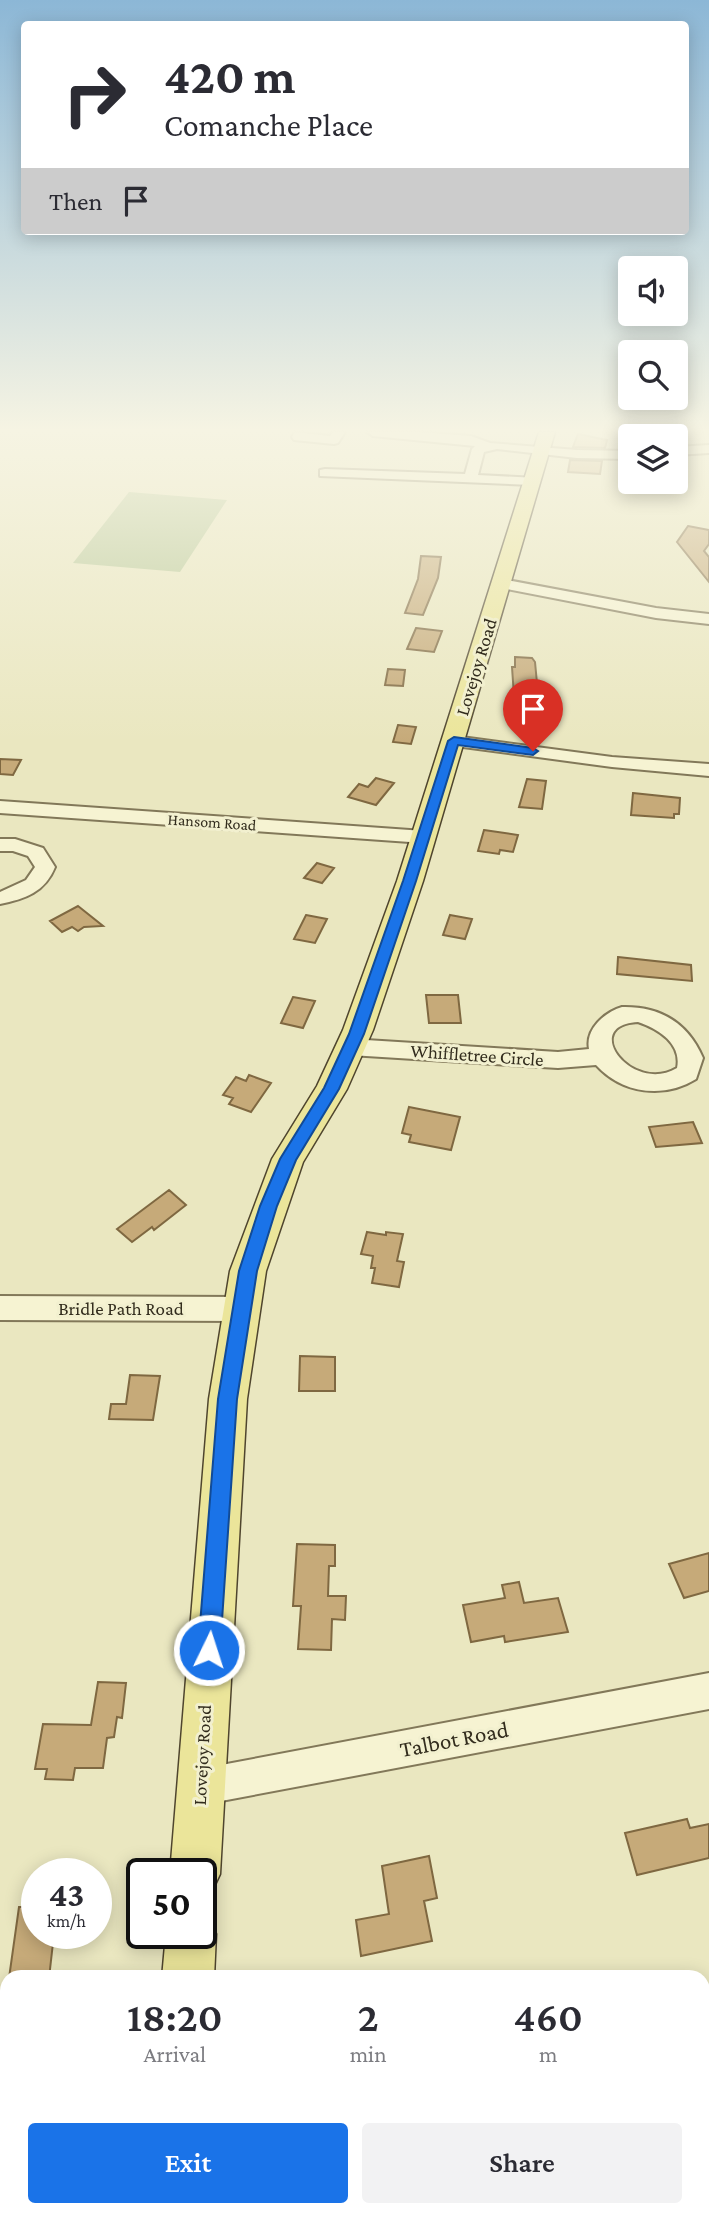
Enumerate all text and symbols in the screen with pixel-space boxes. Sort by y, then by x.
icon: right [49,49,140,140]
text: 420 m [164,49,296,104]
text: Comanche Place [164,107,373,143]
icon: arrive [117,182,155,220]
text: Then [49,187,103,216]
map controls [618,256,688,494]
button: sound [618,256,688,326]
button: search [618,340,688,410]
button: layers [618,424,688,494]
street label: Lovejoy Road [451,616,502,719]
pin [503,679,563,751]
icon: arrive [514,690,552,728]
street label: Hansom Road [167,810,258,834]
street label: Whiffletree Circle [410,1040,544,1070]
street label: Bridle Path Road [58,1298,184,1319]
position arrow [172,1613,246,1687]
street label: Lovejoy Road [189,1704,216,1806]
street label: Talbot Road [397,1716,511,1762]
speed limit sign: 50 [126,1858,217,1949]
text: 43 [49,1875,84,1914]
text: km/h [47,1911,86,1931]
text: 18:20 [127,1993,223,2040]
text: 2 [358,1993,378,2040]
text: 460 [514,1993,583,2040]
text: Arrival [144,2041,206,2067]
text: min [350,2041,386,2067]
text: m [539,2041,557,2067]
button: Exit [28,2123,348,2203]
button: Share [362,2123,682,2203]

